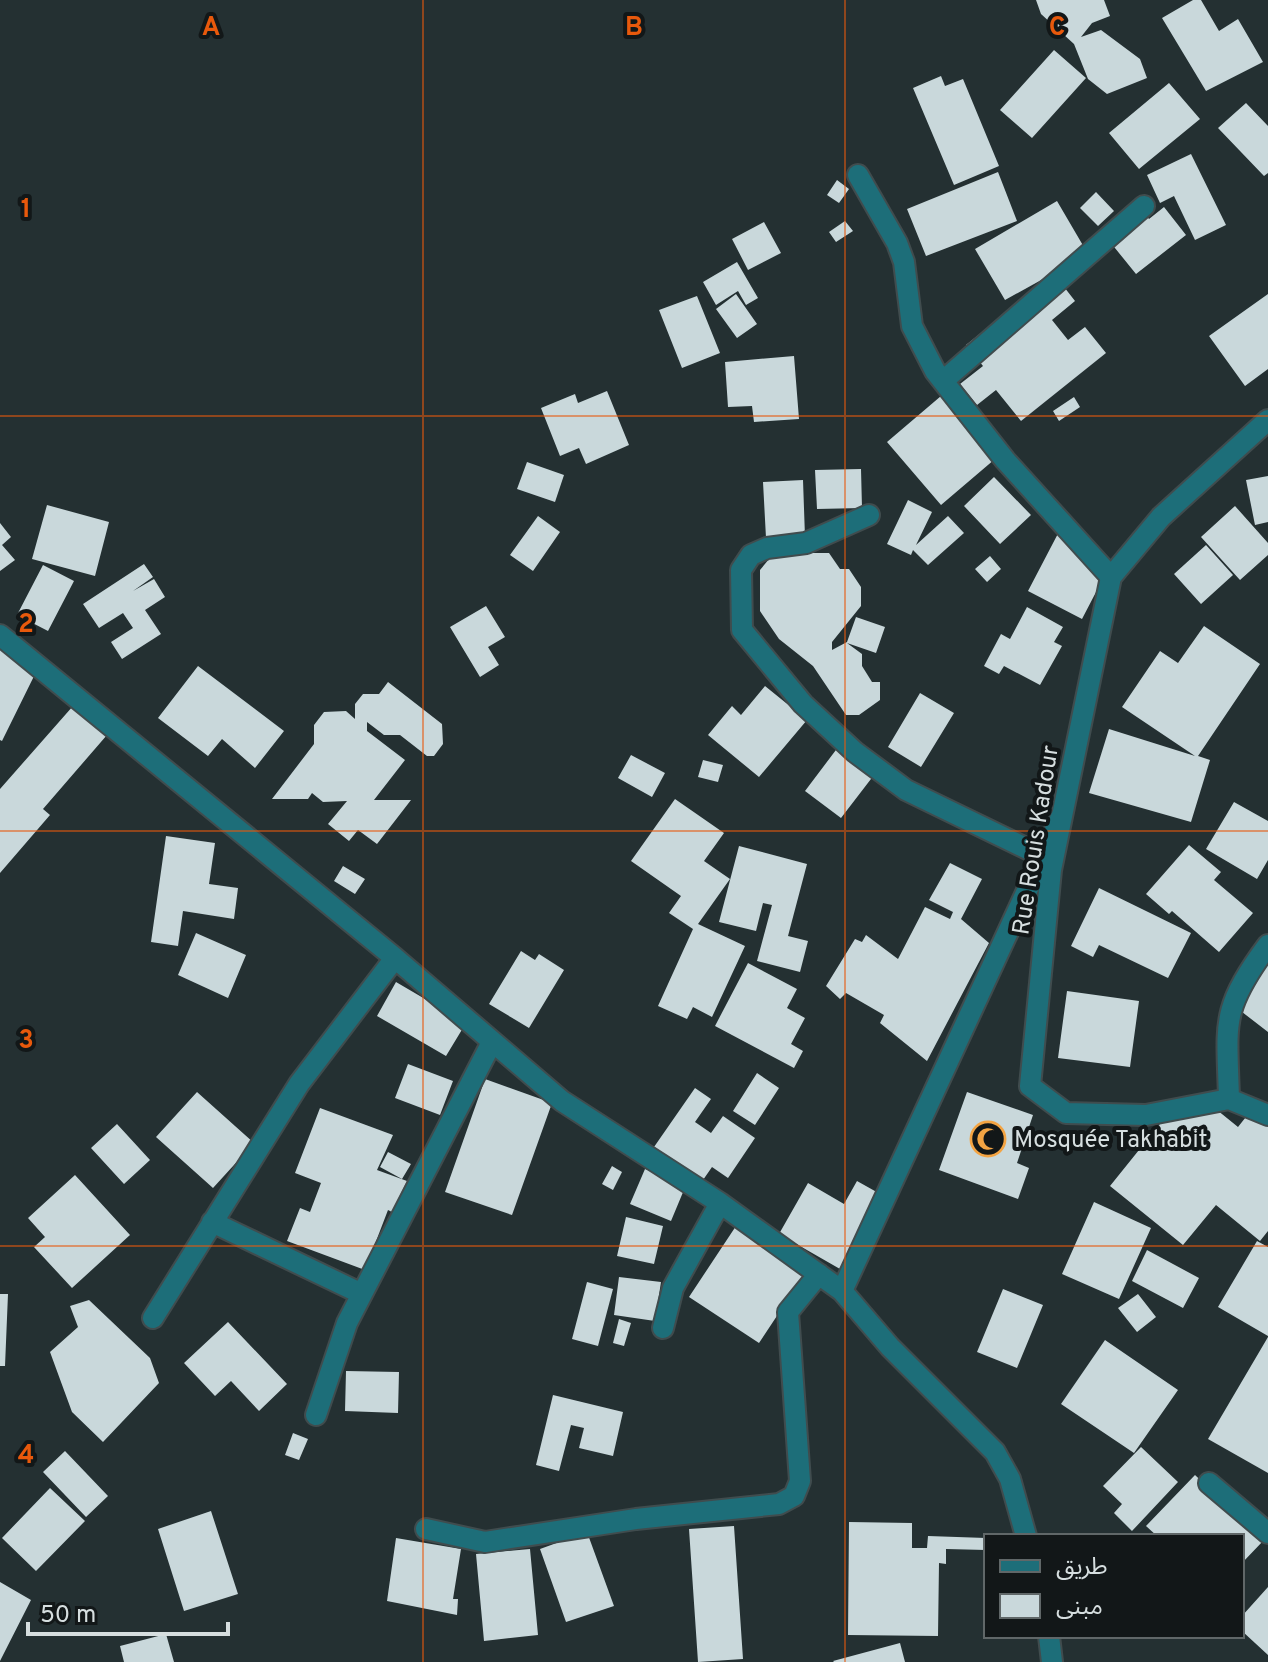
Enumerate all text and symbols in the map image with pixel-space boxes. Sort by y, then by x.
text: A [202,12,220,45]
text: B [625,12,643,45]
text: C [1049,12,1065,45]
text: 1 [21,194,31,227]
text: 2 [18,609,34,642]
street label: Rue Rouis Kadour [1007,744,1067,937]
text: 3 [18,1025,34,1058]
mosque icon: Mosquée Takhabit [969,1120,1007,1158]
place label: Mosquée Takhabit [1014,1126,1208,1156]
text: 4 [18,1440,34,1473]
legend [984,1534,1244,1638]
text: طريق [1056,1553,1108,1583]
scale bar [28,1586,228,1636]
text: مبنى [1056,1593,1103,1623]
text: 50 m [40,1601,96,1631]

